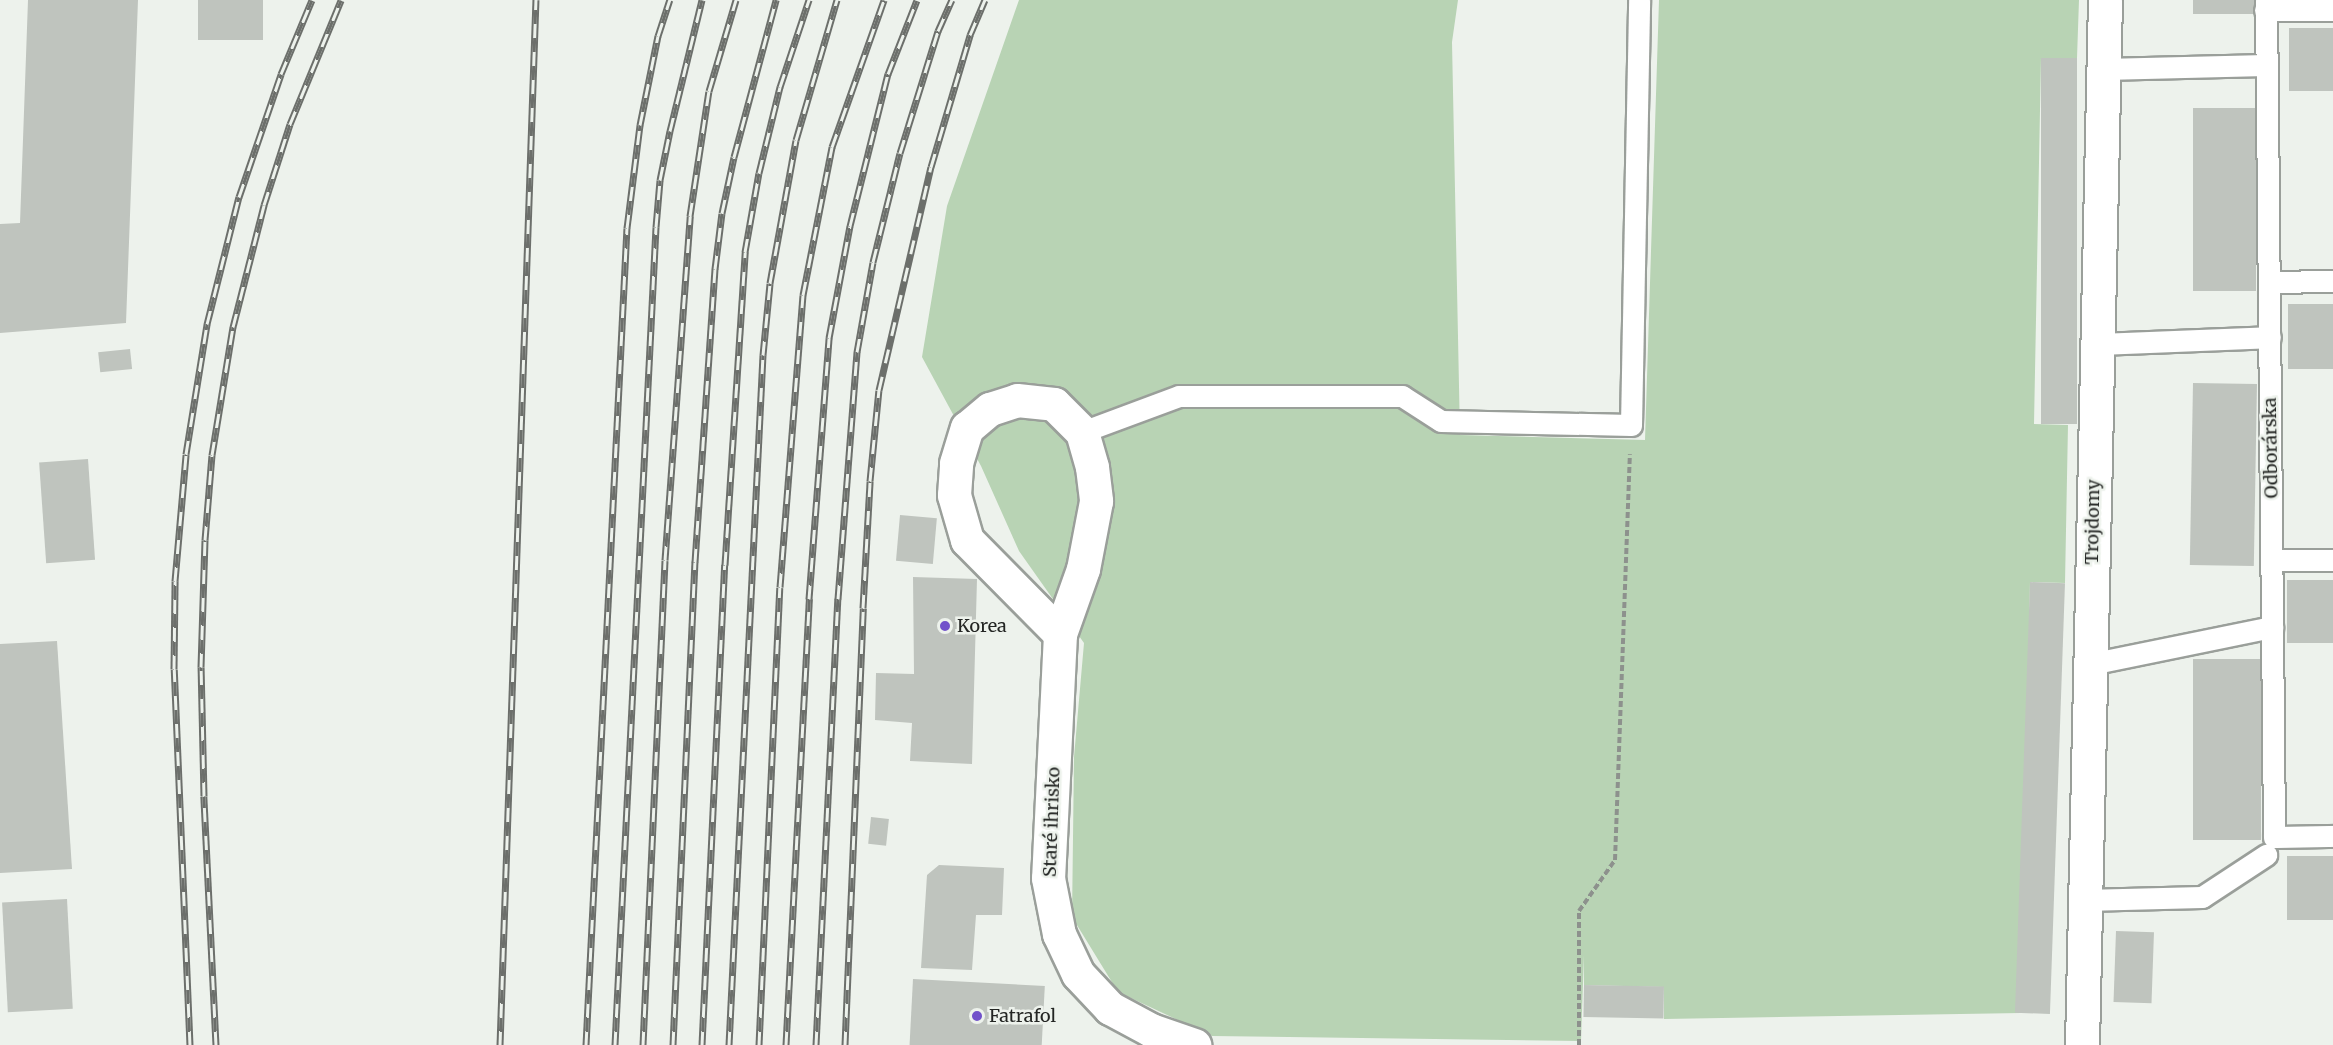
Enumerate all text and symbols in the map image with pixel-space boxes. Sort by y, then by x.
street label: Odborárska [2259,397,2283,499]
street label: Trojdomy [2081,479,2105,565]
place label: Korea [957,615,1007,637]
marker: Korea [938,619,952,633]
street label: Staré ihrisko [1039,767,1065,877]
place label: Fatrafol [989,1005,1056,1027]
marker: Fatrafol [970,1009,984,1023]

